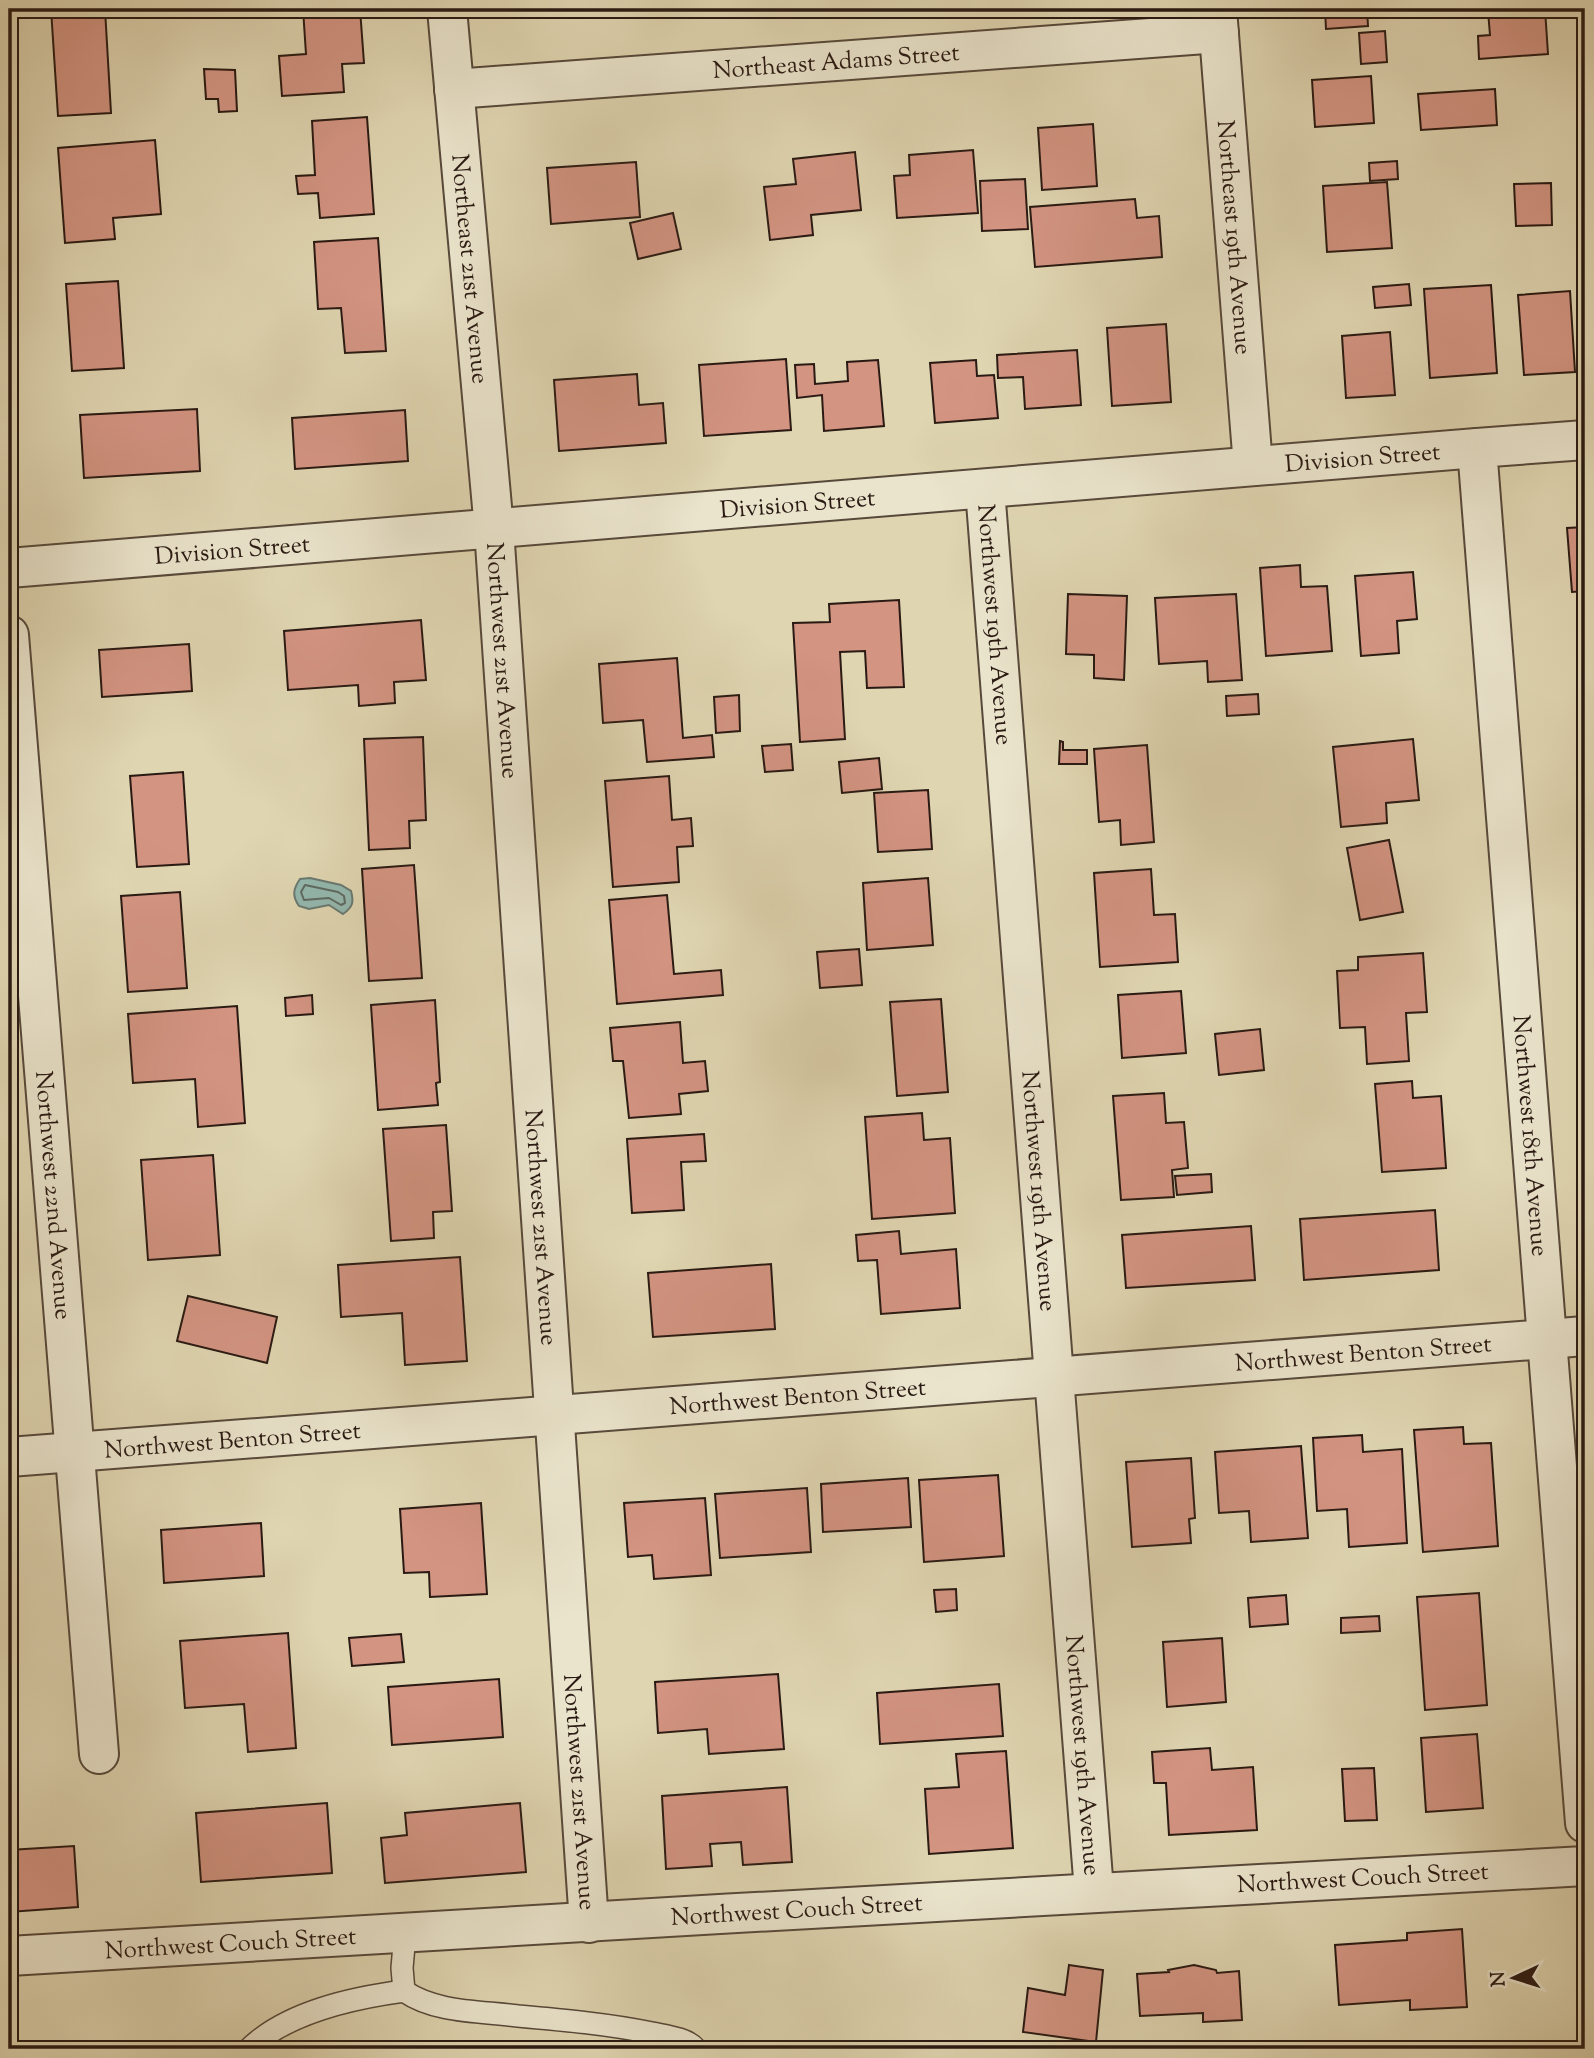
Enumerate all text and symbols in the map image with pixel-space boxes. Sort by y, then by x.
street label: Northeast Adams Street [711,37,961,89]
street label: Northeast 19th Avenue [1207,119,1259,356]
street label: Northeast 21st Avenue [441,153,496,385]
street label: Division Street [1284,436,1442,483]
street label: Division Street [719,482,877,529]
street label: Northwest 19th Avenue [967,503,1020,746]
street label: Division Street [153,528,311,575]
street label: Northwest 21st Avenue [476,541,526,780]
street label: Northwest 18th Avenue [1503,1014,1555,1258]
street label: Northwest 19th Avenue [1011,1069,1064,1313]
street label: Northwest 22nd Avenue [25,1070,79,1321]
street label: Northwest 21st Avenue [515,1108,565,1347]
street label: Northwest Benton Street [1234,1328,1493,1382]
street label: Northwest Benton Street [668,1372,927,1425]
street label: Northwest Benton Street [103,1415,362,1469]
street label: Northwest 19th Avenue [1055,1634,1108,1877]
street label: Northwest 21st Avenue [553,1673,603,1911]
street label: Northwest Couch Street [1236,1856,1490,1903]
street label: Northwest Couch Street [670,1887,923,1936]
street label: Northwest Couch Street [104,1921,357,1969]
north arrow [1478,1942,1548,2012]
text: N [1486,1971,1514,1988]

